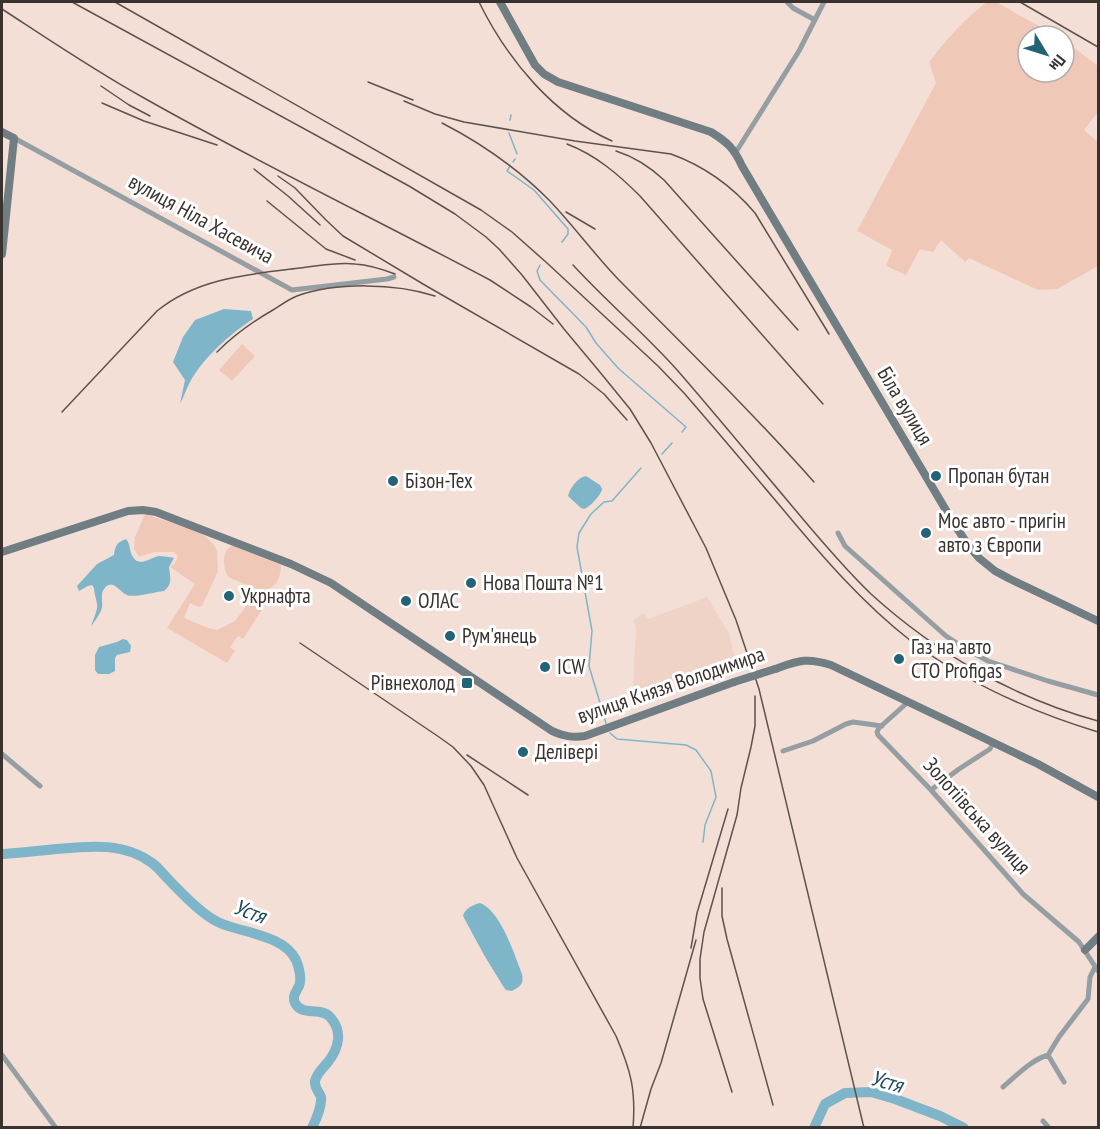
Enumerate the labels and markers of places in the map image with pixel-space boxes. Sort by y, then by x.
place label: Пропан бутан [948,462,1049,489]
place label: Бізон-Тех [405,467,473,494]
marker: Пропан бутан [929,469,943,483]
marker: Бізон-Тех [386,474,400,488]
place label: Моє авто - пригін авто з Європи [938,507,1066,558]
marker: Моє авто - пригін авто з Європи [919,526,933,540]
place label: Нова Пошта №1 [483,569,604,596]
marker: Нова Пошта №1 [464,576,478,590]
place label: Укрнафта [241,582,311,609]
place label: ОЛАС [418,587,460,614]
marker: Укрнафта [222,589,236,603]
marker: ОЛАС [399,594,413,608]
place label: Рум'янець [462,622,537,649]
marker: Рум'янець [443,629,457,643]
place label: Газ на авто СТО Profigas [911,633,1002,684]
marker: Газ на авто СТО Profigas [892,652,906,666]
place label: ICW [557,653,585,680]
marker: ICW [538,660,552,674]
place label: Рівнехолод [371,669,455,696]
marker: Рівнехолод [460,676,474,690]
place label: Делівері [535,738,598,765]
marker: Делівері [516,745,530,759]

